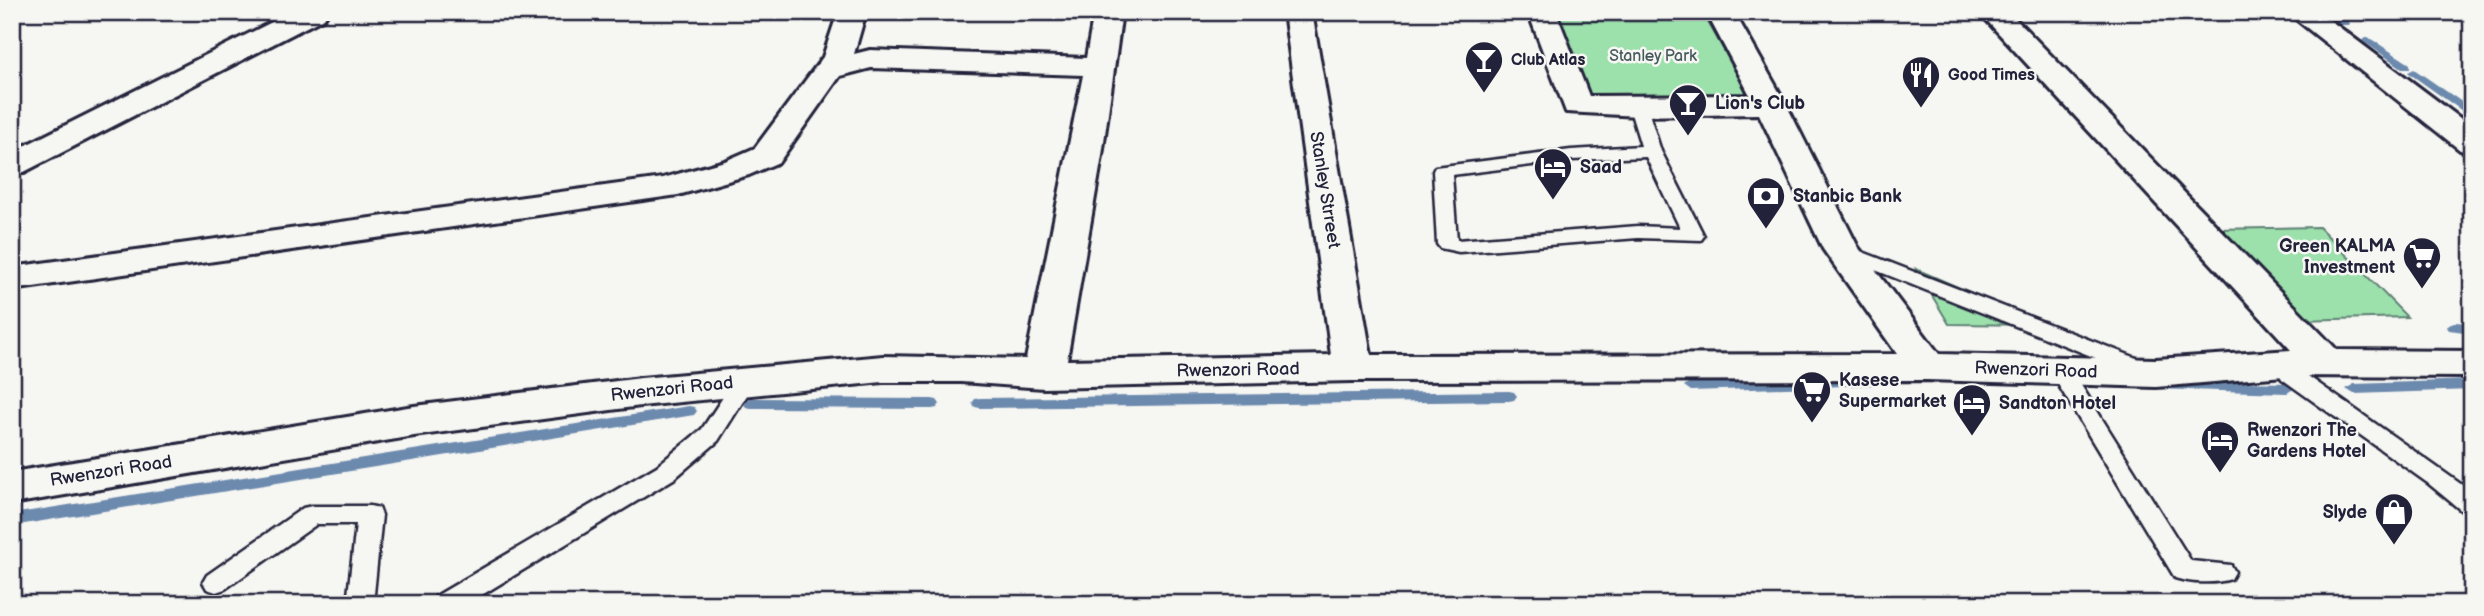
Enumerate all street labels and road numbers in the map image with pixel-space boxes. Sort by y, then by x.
street label: Stanley Strreet [1305,130,1345,250]
street label: Rwenzori Road [1974,357,2098,383]
street label: Rwenzori Road [1176,358,1300,382]
street label: Rwenzori Road [610,372,734,406]
street label: Rwenzori Road [48,451,174,491]

